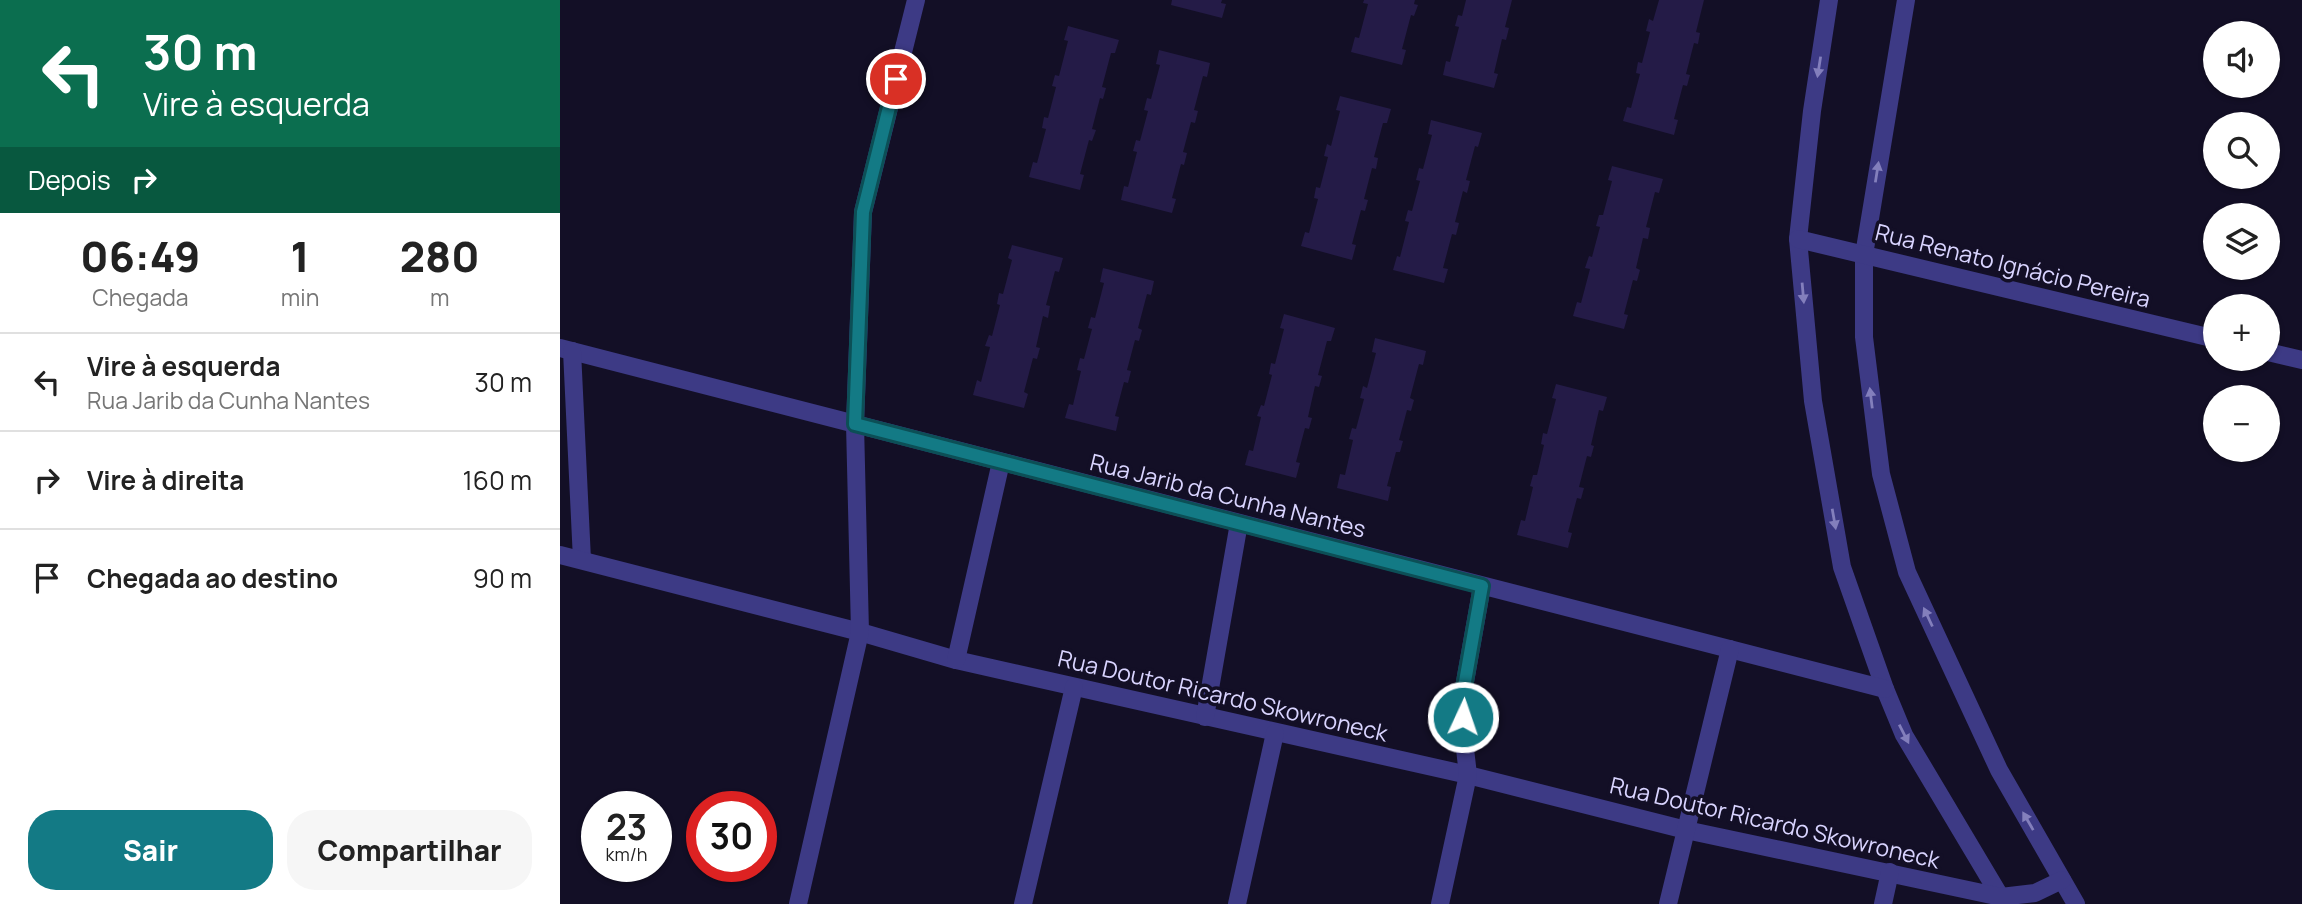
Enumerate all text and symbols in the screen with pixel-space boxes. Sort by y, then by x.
text: 30 m [143,18,258,85]
map controls [2203,21,2280,462]
button: sound [2203,21,2280,98]
icon: left [28,28,119,119]
pin [866,49,926,109]
one-way arrow [1813,57,1824,79]
icon: arrive [877,60,915,98]
text: Vire à esquerda [143,82,370,126]
button: search [2203,112,2280,189]
icon: right [125,161,163,199]
one-way arrow [1872,161,1883,183]
text: Depois [28,162,111,198]
button: layers [2203,203,2280,280]
street label: Rua Renato Ignácio Pereira [1872,215,2154,315]
text: 06:49 [80,227,200,285]
text: 1 [291,227,310,285]
text: 280 [400,227,480,285]
text: Chegada [92,281,189,313]
text: min [281,281,319,313]
text: m [430,281,449,313]
one-way arrow [1798,283,1809,305]
button: + [2203,294,2280,371]
text: Vire à esquerda [87,348,280,384]
icon: left [28,363,66,401]
text: 30 m [475,364,532,400]
text: Rua Jarib da Cunha Nantes [87,384,370,416]
button: − [2203,385,2280,462]
one-way arrow [1866,387,1877,409]
street label: Rua Jarib da Cunha Nantes [1087,445,1369,545]
icon: right [28,461,66,499]
text: Vire à direita [87,462,244,498]
text: 160 m [463,462,532,498]
one-way arrow [1829,508,1840,530]
icon: arrive [28,559,66,597]
text: Chegada ao destino [87,560,338,596]
text: 90 m [473,560,532,596]
one-way arrow [1922,607,1934,627]
street label: Rua Doutor Ricardo Skowroneck [1055,641,1392,749]
position arrow [1426,680,1500,754]
one-way arrow [1899,724,1910,744]
street label: Rua Doutor Ricardo Skowroneck [1607,768,1944,876]
speed limit sign: 30 [686,791,777,882]
text: 23 [606,803,647,851]
button: Sair [28,810,273,890]
button: Compartilhar [287,810,532,890]
one-way arrow [2022,811,2034,830]
text: km/h [606,842,647,866]

